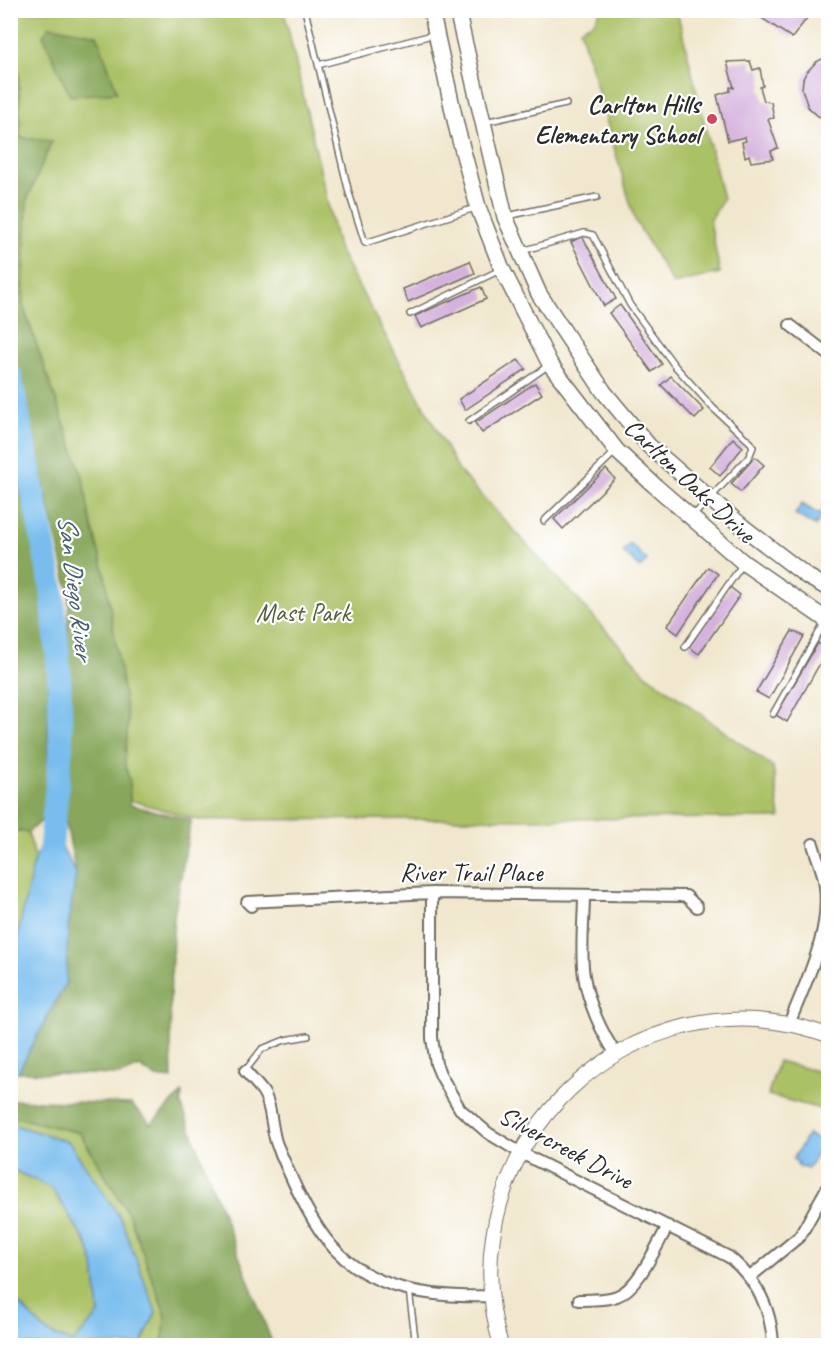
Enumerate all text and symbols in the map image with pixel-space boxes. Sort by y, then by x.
place label: Carlton Hills Elementary School [535,88,705,151]
marker: Carlton Hills Elementary School [705,112,719,126]
street label: Carlton Oaks Drive [617,411,763,551]
water label: San Diego River [50,513,102,666]
park label: Mast Park [256,596,352,629]
street label: River Trail Place [400,856,544,889]
street label: Silvercreek Drive [493,1098,640,1197]

